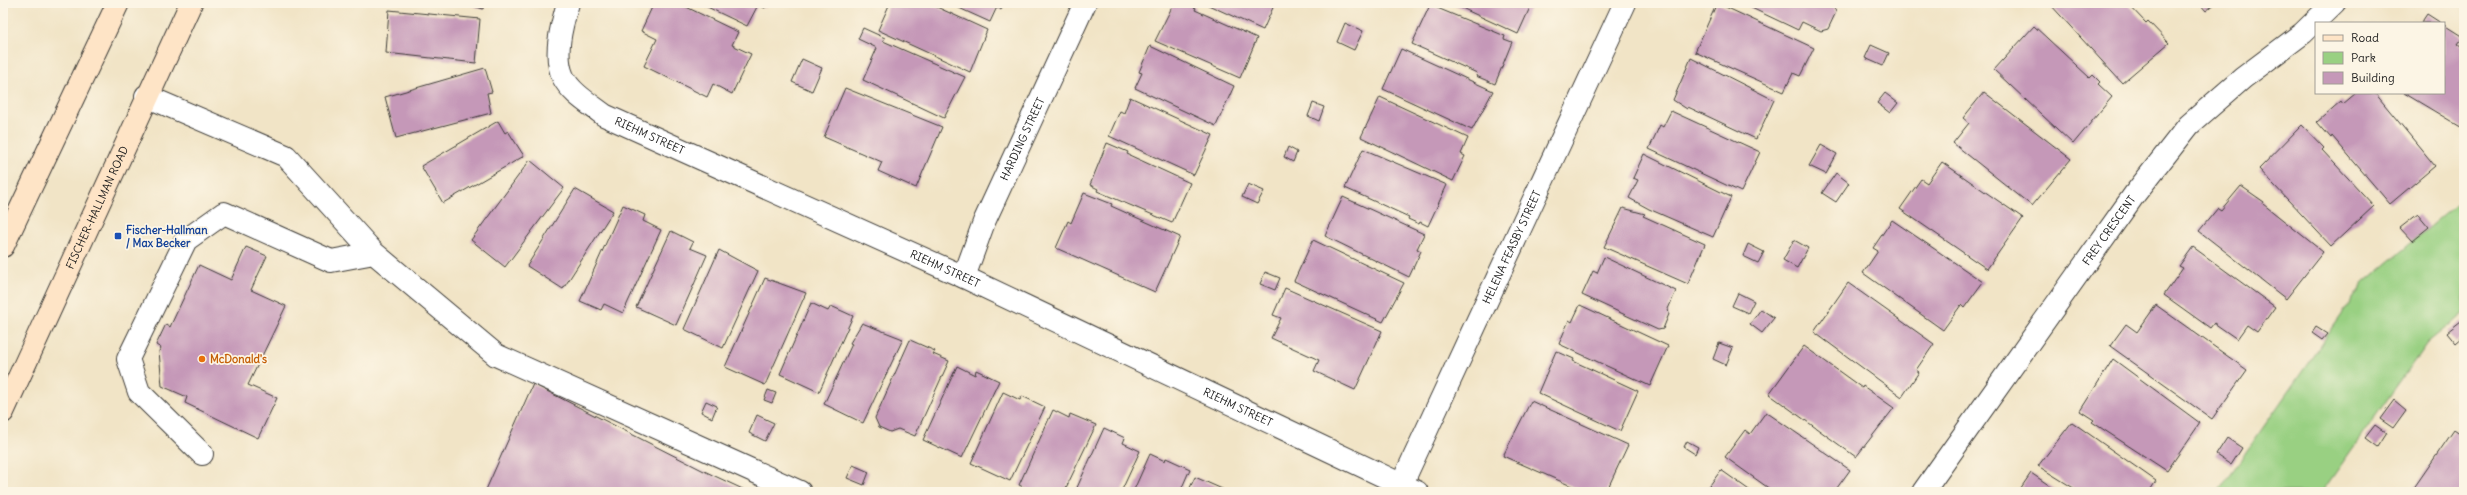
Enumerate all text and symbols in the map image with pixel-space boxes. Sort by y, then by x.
legend [2315,22,2445,94]
text: Road [2351,30,2379,45]
text: Park [2351,50,2376,65]
text: Building [2351,70,2395,85]
street label: HARDING STREET [997,95,1048,183]
street label: RIEHM STREET [612,114,687,157]
street label: FISCHER-HALLMAN ROAD [63,144,131,271]
street label: HELENA FEASBY STREET [1479,188,1544,306]
street label: FREY CRESCENT [2079,193,2139,268]
place label: Fischer-Hallman / Max Becker [126,223,208,250]
marker: Fischer-Hallman / Max Becker [113,231,123,241]
street label: RIEHM STREET [908,247,982,291]
place label: McDonald's [210,352,267,366]
marker: McDonald's [197,354,207,364]
street label: RIEHM STREET [1201,385,1275,430]

